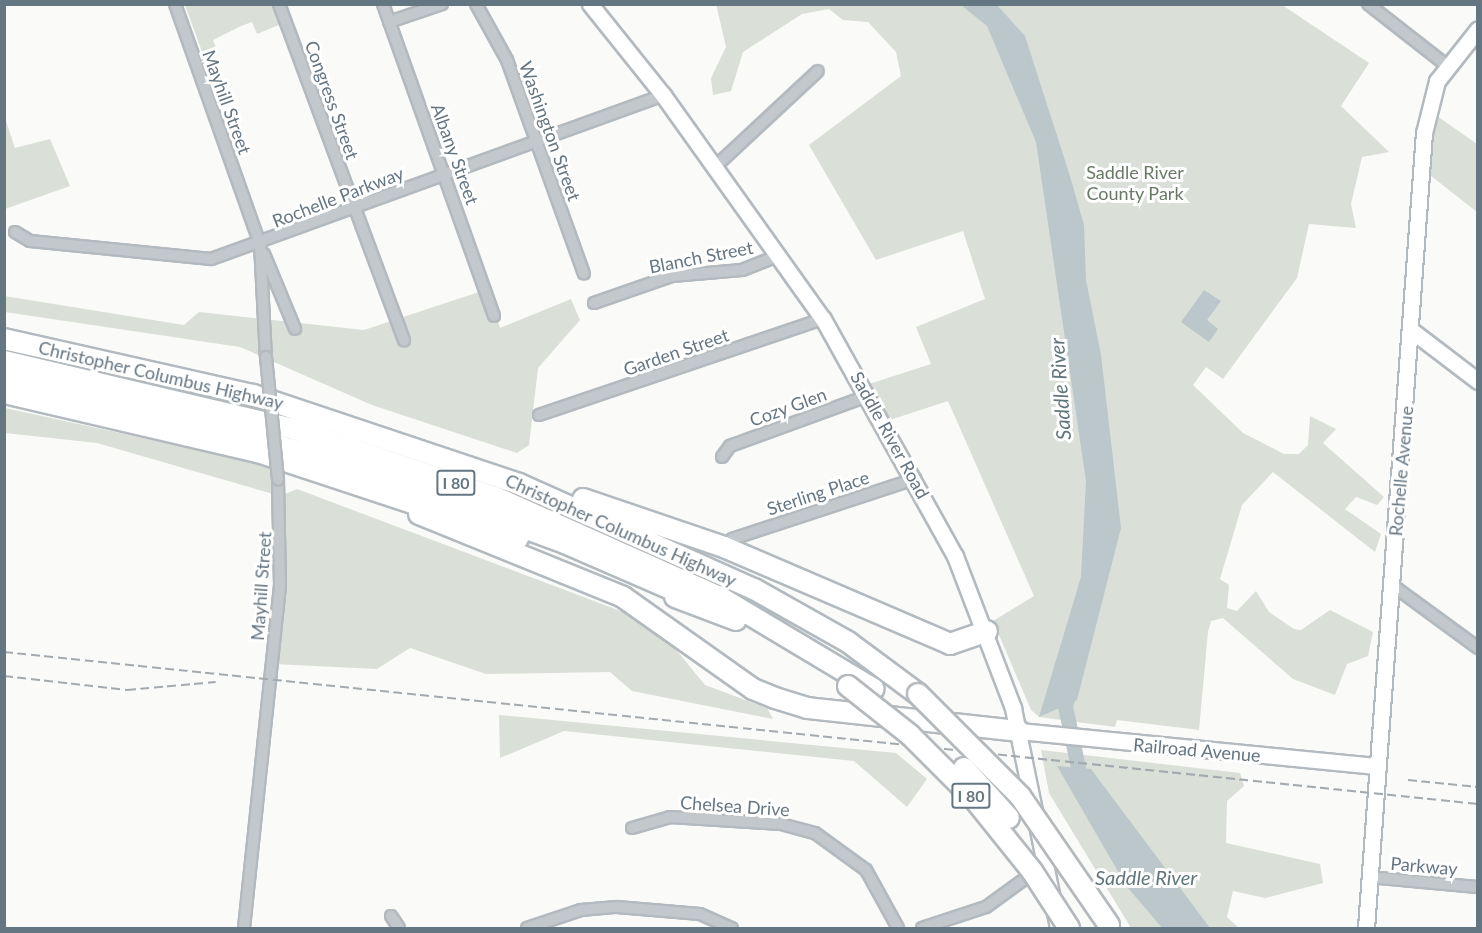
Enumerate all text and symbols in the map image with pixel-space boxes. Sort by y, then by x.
street label: Congress Street [301,38,363,162]
street label: Mayhill Street [198,47,256,157]
street label: Washington Street [515,58,585,204]
street label: Albany Street [427,100,483,208]
street label: Rochelle Parkway [269,162,407,232]
park label: Saddle River County Park [1086,162,1184,204]
street label: Blanch Street [647,236,755,278]
street label: Garden Street [621,324,731,380]
street label: Christopher Columbus Highway [36,336,286,414]
water label: Saddle River [1044,337,1076,441]
street label: Saddle River Road [846,368,934,502]
street label: Cozy Glen [746,383,830,431]
street label: Rochelle Avenue [1385,405,1417,537]
street label: Sterling Place [764,466,872,520]
street label: Christopher Columbus Highway [502,469,740,591]
road number: I 80 [435,470,477,496]
street label: Mayhill Street [246,531,276,641]
street label: Railroad Avenue [1132,734,1262,766]
road number: I 80 [950,783,992,809]
street label: Chelsea Drive [680,791,790,821]
street label: Parkway [1390,852,1458,880]
water label: Saddle River [1095,865,1197,889]

